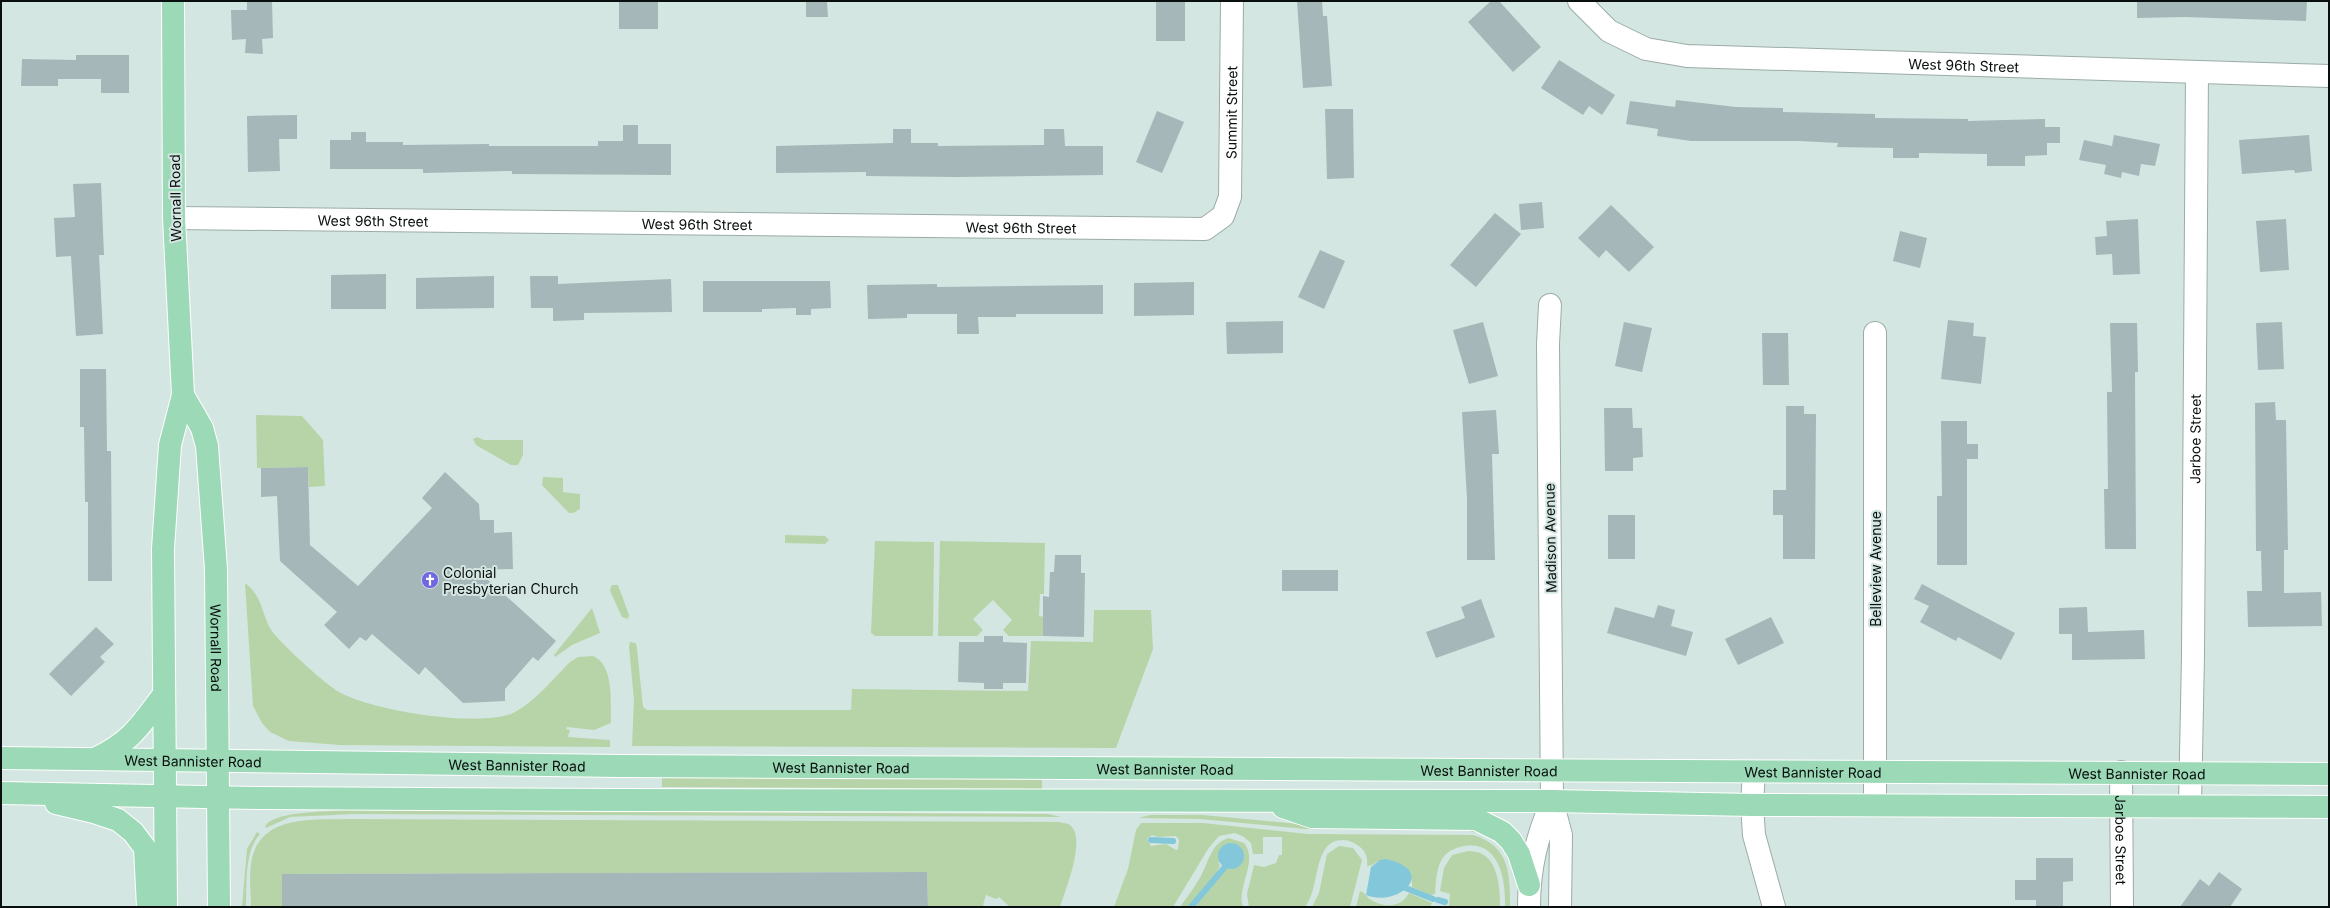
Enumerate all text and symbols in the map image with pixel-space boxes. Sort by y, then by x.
street label: West 96th Street [1908,54,2020,75]
street label: Summit Street [1222,65,1240,159]
street label: Wornall Road [166,154,184,242]
street label: West 96th Street [317,211,429,229]
street label: West 96th Street [641,214,753,233]
street label: West 96th Street [965,218,1077,236]
street label: Jarboe Street [2186,394,2203,484]
street label: Madison Avenue [1541,483,1559,593]
street label: Belleview Avenue [1867,511,1884,627]
place label: Colonial Presbyterian Church [443,564,579,597]
church icon: Colonial Presbyterian Church [420,570,440,590]
street label: Wornall Road [208,604,226,692]
street label: West Bannister Road [124,751,262,770]
street label: West Bannister Road [448,755,586,774]
street label: West Bannister Road [772,758,910,776]
street label: West Bannister Road [1096,760,1234,777]
street label: West Bannister Road [1420,761,1558,779]
street label: West Bannister Road [1744,763,1882,780]
street label: West Bannister Road [2068,764,2206,782]
street label: Jarboe Street [2113,795,2130,885]

